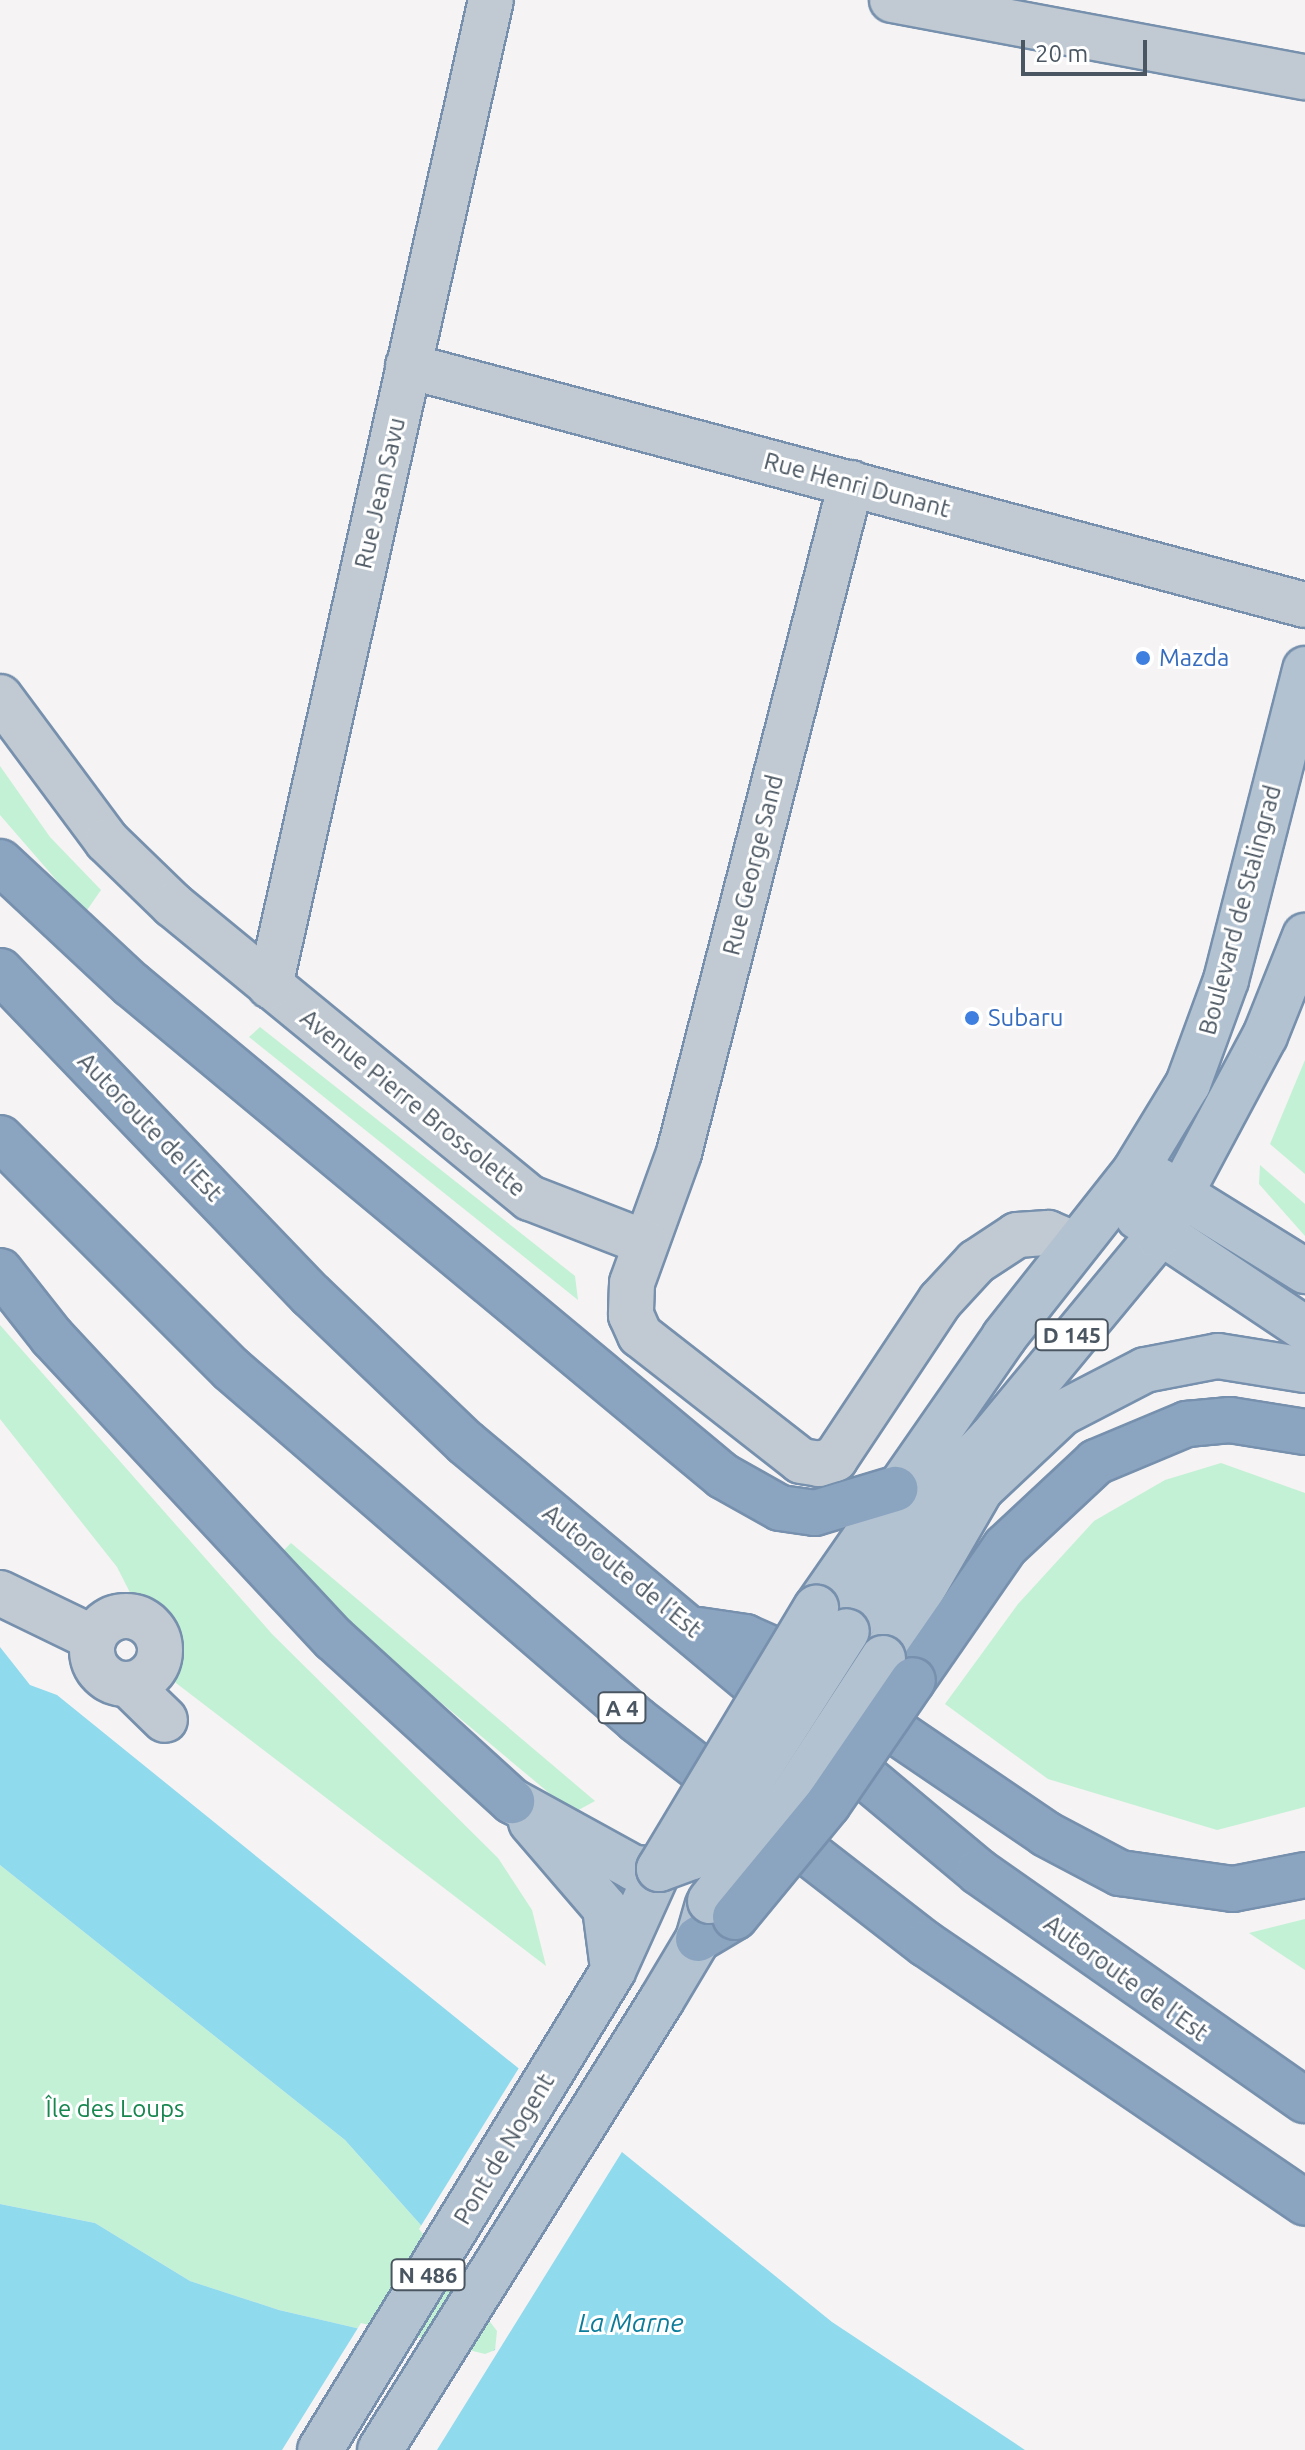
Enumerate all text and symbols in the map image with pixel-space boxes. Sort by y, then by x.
scale bar [1025,24,1151,74]
text: 20 m [1035,40,1088,67]
street label: Rue Jean Savu [349,415,411,571]
street label: Rue Henri Dunant [761,446,953,524]
place label: Mazda [1159,644,1229,672]
marker: Mazda [1134,649,1152,667]
street label: Rue George Sand [717,772,789,958]
street label: Boulevard de Stalingrad [1193,782,1287,1038]
street label: Avenue Pierre Brossolette [295,1003,531,1203]
place label: Subaru [988,1004,1063,1032]
marker: Subaru [963,1009,981,1027]
street label: Autoroute de l’Est [72,1047,228,1207]
road number: D 145 [1034,1317,1110,1353]
street label: Autoroute de l’Est [537,1498,707,1644]
road number: A 4 [596,1690,648,1726]
street label: Autoroute de l’Est [1038,1909,1214,2047]
street label: Pont de Nogent [448,2068,560,2230]
park label: Île des Loups [46,2095,184,2123]
road number: N 486 [390,2257,466,2293]
water label: La Marne [578,2307,684,2339]

